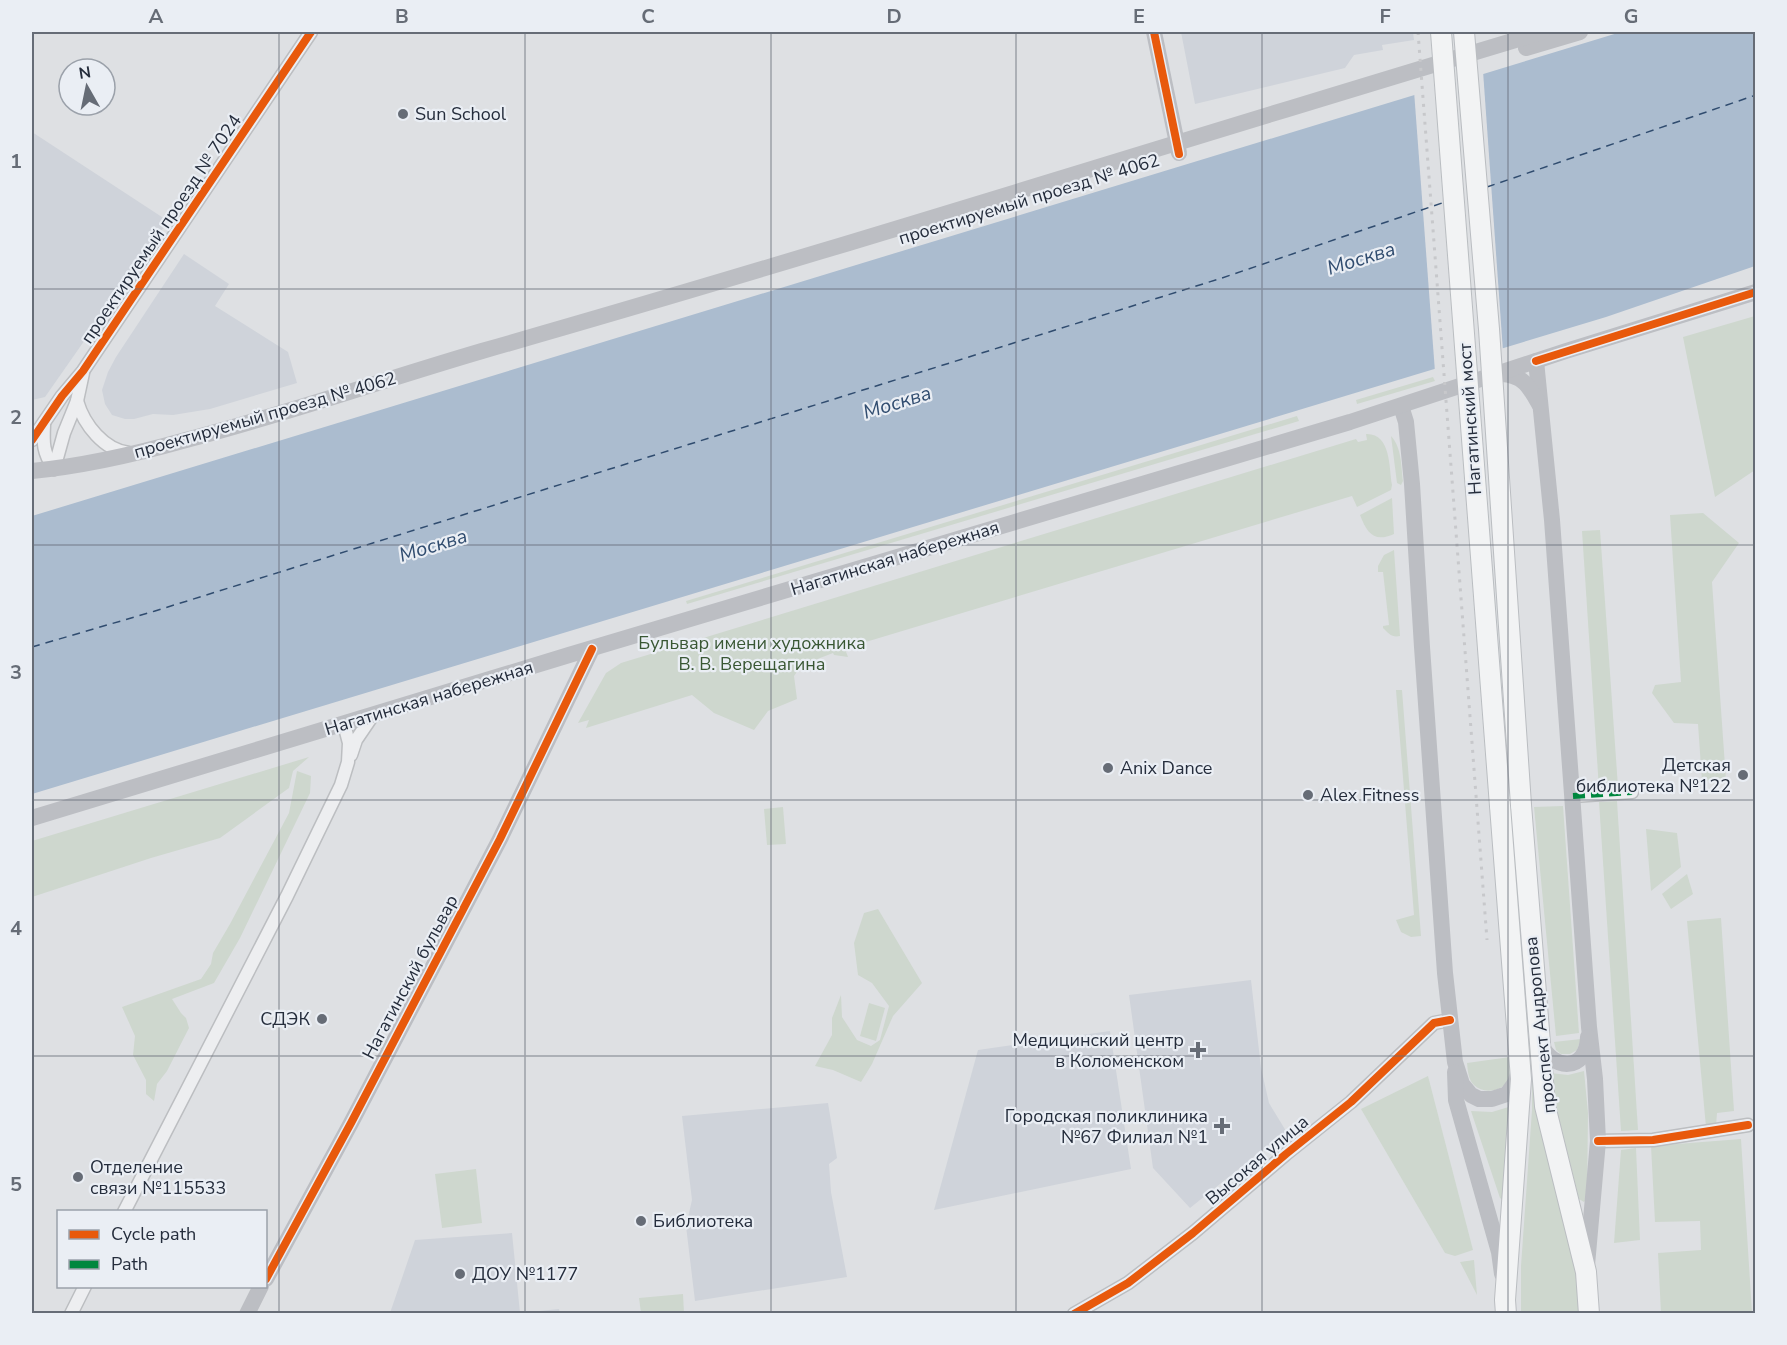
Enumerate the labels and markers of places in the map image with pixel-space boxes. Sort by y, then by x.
place label: Sun School [415,102,507,126]
marker: Sun School [396,107,410,121]
place label: Детская библиотека №122 [1576,753,1731,798]
place label: Anix Dance [1120,756,1212,780]
marker: Anix Dance [1101,761,1115,775]
marker: Детская библиотека №122 [1736,768,1750,782]
place label: Alex Fitness [1320,783,1419,807]
marker: Alex Fitness [1301,788,1315,802]
place label: СДЭК [260,1007,310,1031]
marker: СДЭК [315,1012,329,1026]
place label: Медицинский центр в Коломенском [1012,1028,1184,1073]
marker: Медицинский центр в Коломенском [1189,1041,1207,1059]
place label: Городская поликлиника №67 Филиал №1 [1005,1104,1208,1149]
marker: Городская поликлиника №67 Филиал №1 [1213,1117,1231,1135]
place label: Отделение связи №115533 [90,1155,226,1200]
marker: Отделение связи №115533 [71,1170,85,1184]
place label: Библиотека [653,1209,753,1233]
marker: Библиотека [634,1214,648,1228]
place label: ДОУ №1177 [472,1262,578,1286]
marker: ДОУ №1177 [453,1267,467,1281]

